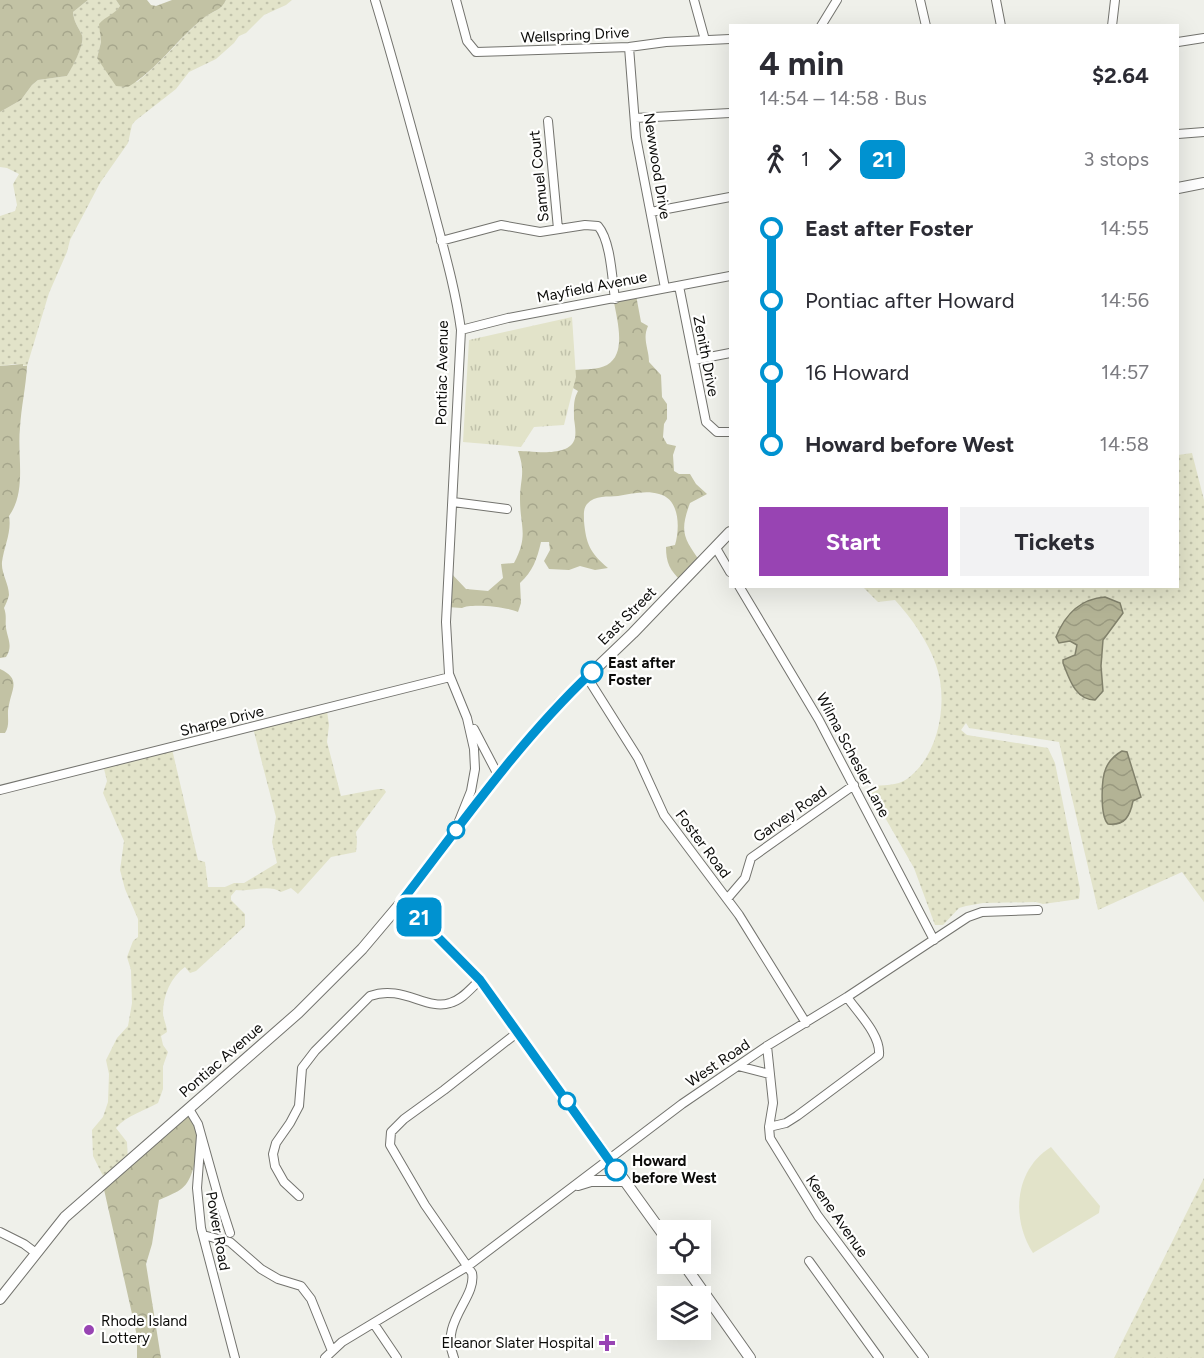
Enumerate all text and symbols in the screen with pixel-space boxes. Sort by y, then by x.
street label: Wellspring Drive [520,23,630,47]
text: 4 min [759,44,844,83]
text: $2.64 [1092,62,1149,89]
text: 14:54 – 14:58 · Bus [759,86,927,110]
street label: Newwood Drive [640,111,674,221]
street label: Samuel Court [525,129,553,223]
icon: walk [759,143,792,176]
icon: forward [818,143,851,176]
text: 1 [801,147,809,171]
text: 21 [872,147,893,172]
text: 3 stops [1084,147,1149,171]
text: East after Foster [805,215,973,242]
text: 14:55 [1100,216,1149,240]
street label: Mayfield Avenue [535,267,649,307]
text: Pontiac after Howard [805,287,1015,314]
text: 14:56 [1100,288,1149,312]
street label: Zenith Drive [689,314,723,398]
street label: Pontiac Avenue [432,320,452,426]
text: 16 Howard [805,359,910,386]
text: 14:57 [1101,360,1149,384]
text: Howard before West [805,431,1014,458]
text: 14:58 [1099,432,1149,456]
button: Start [759,507,948,576]
button: Tickets [960,507,1149,576]
street label: East Street [594,583,660,649]
place label: East after Foster [608,654,676,689]
marker: East after Foster [581,661,603,683]
street label: Wilma Schesler Lane [813,690,893,820]
street label: Sharpe Drive [178,702,266,740]
street label: Garvey Road [750,782,830,846]
street label: Foster Road [671,806,735,882]
unlabelled marker [447,821,465,839]
line badge: 21 [392,898,446,936]
text: 21 [408,905,430,930]
street label: Pontiac Avenue [175,1019,267,1101]
street label: West Road [683,1035,753,1091]
unlabelled marker [558,1092,576,1110]
place label: Howard before West [632,1152,717,1187]
marker: Howard before West [605,1159,627,1181]
street label: Keene Avenue [802,1171,872,1261]
street label: Power Road [202,1190,234,1272]
map controls [657,1220,711,1340]
button: locate [657,1220,711,1274]
button: layers [657,1286,711,1340]
place label: Rhode Island Lottery [101,1312,187,1347]
marker: Rhode Island Lottery [82,1323,96,1337]
place label: Eleanor Slater Hospital [441,1334,594,1352]
marker: Eleanor Slater Hospital [598,1334,616,1352]

